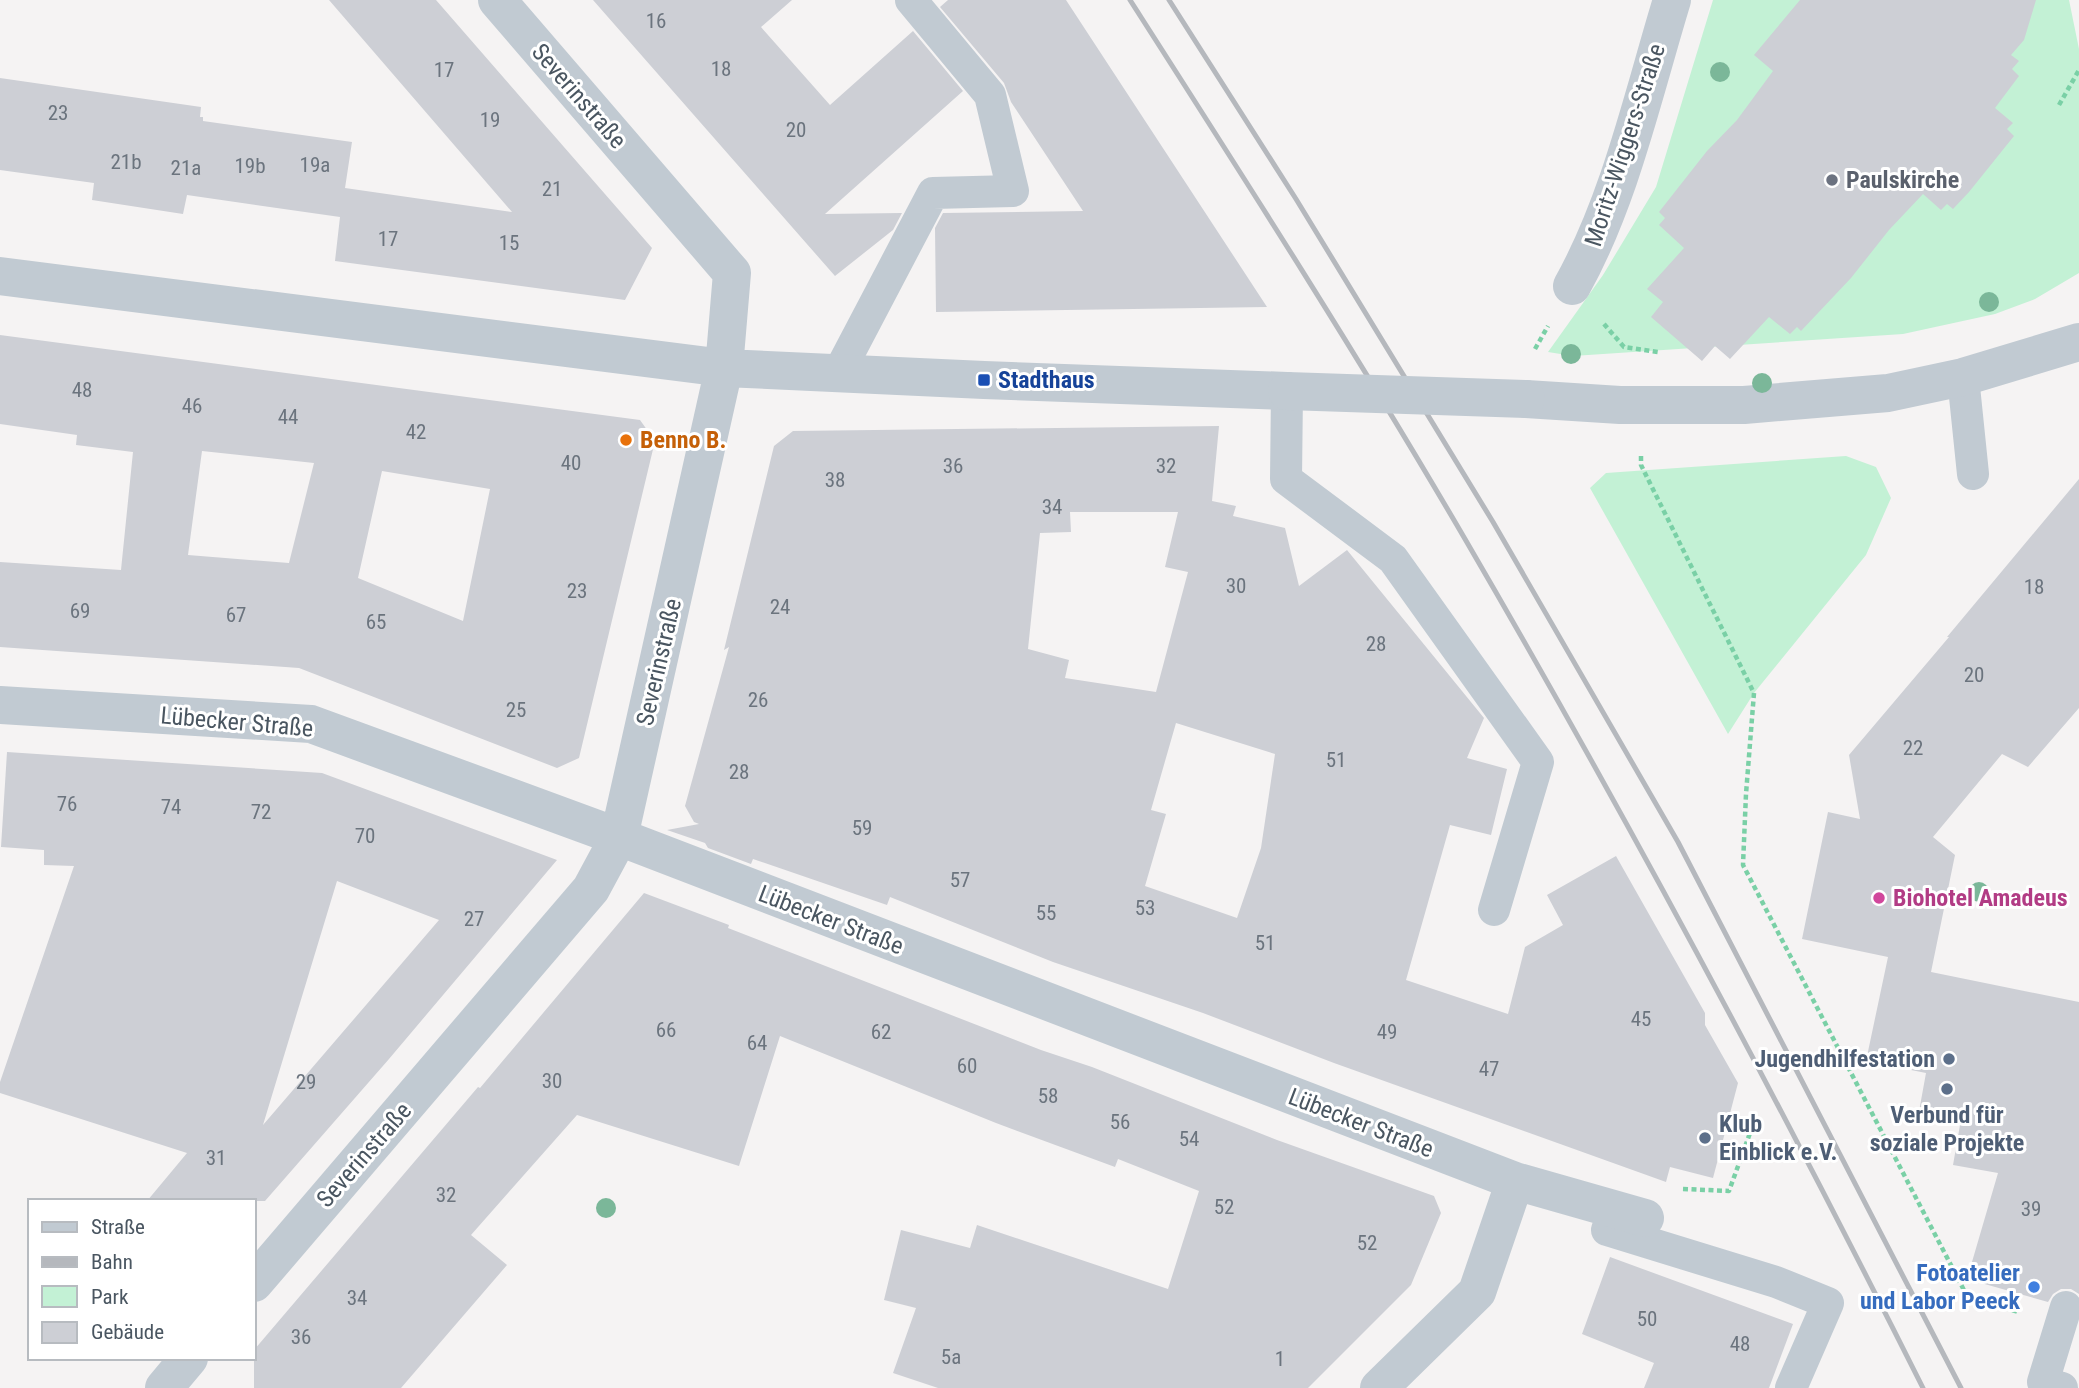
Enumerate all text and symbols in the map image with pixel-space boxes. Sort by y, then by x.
house number: 16 [646,9,666,33]
street label: Severinstraße [526,38,632,154]
street label: Moritz-Wiggers-Straße [1579,40,1671,250]
house number: 18 [711,57,731,81]
house number: 17 [434,58,454,82]
house number: 23 [48,101,68,125]
house number: 19 [480,108,500,132]
house number: 20 [786,118,806,142]
house number: 21b [110,150,142,174]
house number: 19a [300,153,330,177]
house number: 19b [234,154,266,178]
house number: 21a [171,156,201,180]
place label: Paulskirche [1846,166,1959,194]
marker: Paulskirche [1824,172,1840,188]
house number: 21 [542,177,562,201]
house number: 17 [378,227,398,251]
house number: 15 [499,231,519,255]
place label: Stadthaus [998,366,1095,394]
marker: Stadthaus [976,372,992,388]
house number: 48 [72,378,92,402]
house number: 46 [182,394,202,418]
house number: 44 [278,405,298,429]
house number: 42 [406,420,426,444]
place label: Benno B. [640,426,726,454]
marker: Benno B. [618,432,634,448]
house number: 40 [561,451,581,475]
house number: 36 [943,454,963,478]
house number: 32 [1156,454,1176,478]
house number: 38 [825,468,845,492]
house number: 34 [1042,495,1062,519]
house number: 30 [1226,574,1246,598]
house number: 18 [2024,575,2044,599]
house number: 23 [567,579,587,603]
house number: 24 [770,595,790,619]
street label: Severinstraße [631,596,687,728]
house number: 69 [70,599,90,623]
house number: 67 [226,603,246,627]
house number: 65 [366,610,386,634]
house number: 28 [1366,632,1386,656]
house number: 20 [1964,663,1984,687]
house number: 26 [748,688,768,712]
house number: 25 [506,698,526,722]
street label: Lübecker Straße [160,701,314,743]
house number: 22 [1903,736,1923,760]
house number: 51 [1326,748,1346,772]
house number: 28 [729,760,749,784]
house number: 76 [57,792,77,816]
house number: 74 [161,795,181,819]
house number: 72 [251,800,271,824]
house number: 59 [852,816,872,840]
house number: 70 [355,824,375,848]
house number: 57 [950,868,970,892]
street label: Lübecker Straße [755,880,907,960]
place label: Biohotel Amadeus [1893,884,2068,912]
marker: Biohotel Amadeus [1871,890,1887,906]
house number: 53 [1135,896,1155,920]
house number: 55 [1036,901,1056,925]
house number: 27 [464,907,484,931]
house number: 51 [1255,931,1275,955]
house number: 45 [1631,1007,1651,1031]
house number: 66 [656,1018,676,1042]
house number: 62 [871,1020,891,1044]
house number: 49 [1377,1020,1397,1044]
house number: 64 [747,1031,767,1055]
place label: Jugendhilfestation [1754,1045,1935,1073]
marker: Jugendhilfestation [1941,1051,1957,1067]
house number: 60 [957,1054,977,1078]
house number: 47 [1479,1057,1499,1081]
house number: 30 [542,1069,562,1093]
house number: 29 [296,1070,316,1094]
marker: Verbund für soziale Projekte [1939,1081,1955,1097]
street label: Lübecker Straße [1285,1083,1437,1163]
house number: 58 [1038,1084,1058,1108]
street label: Severinstraße [311,1097,417,1213]
place label: Verbund für soziale Projekte [1870,1101,2024,1157]
house number: 56 [1110,1110,1130,1134]
place label: Klub Einblick e.V. [1719,1110,1837,1166]
house number: 54 [1179,1127,1199,1151]
marker: Klub Einblick e.V. [1697,1130,1713,1146]
house number: 31 [206,1146,226,1170]
house number: 32 [436,1183,456,1207]
house number: 52 [1214,1195,1234,1219]
house number: 39 [2021,1197,2041,1221]
legend [28,1199,256,1360]
text: Straße [91,1215,145,1239]
house number: 52 [1357,1231,1377,1255]
text: Bahn [91,1250,133,1274]
place label: Fotoatelier und Labor Peeck [1860,1259,2021,1315]
marker: Fotoatelier und Labor Peeck [2026,1279,2042,1295]
text: Park [91,1285,129,1309]
house number: 34 [347,1286,367,1310]
house number: 50 [1637,1307,1657,1331]
text: Gebäude [91,1320,164,1344]
house number: 36 [291,1325,311,1349]
house number: 48 [1730,1332,1750,1356]
house number: 5a [941,1345,961,1369]
house number: 1 [1275,1347,1285,1371]

